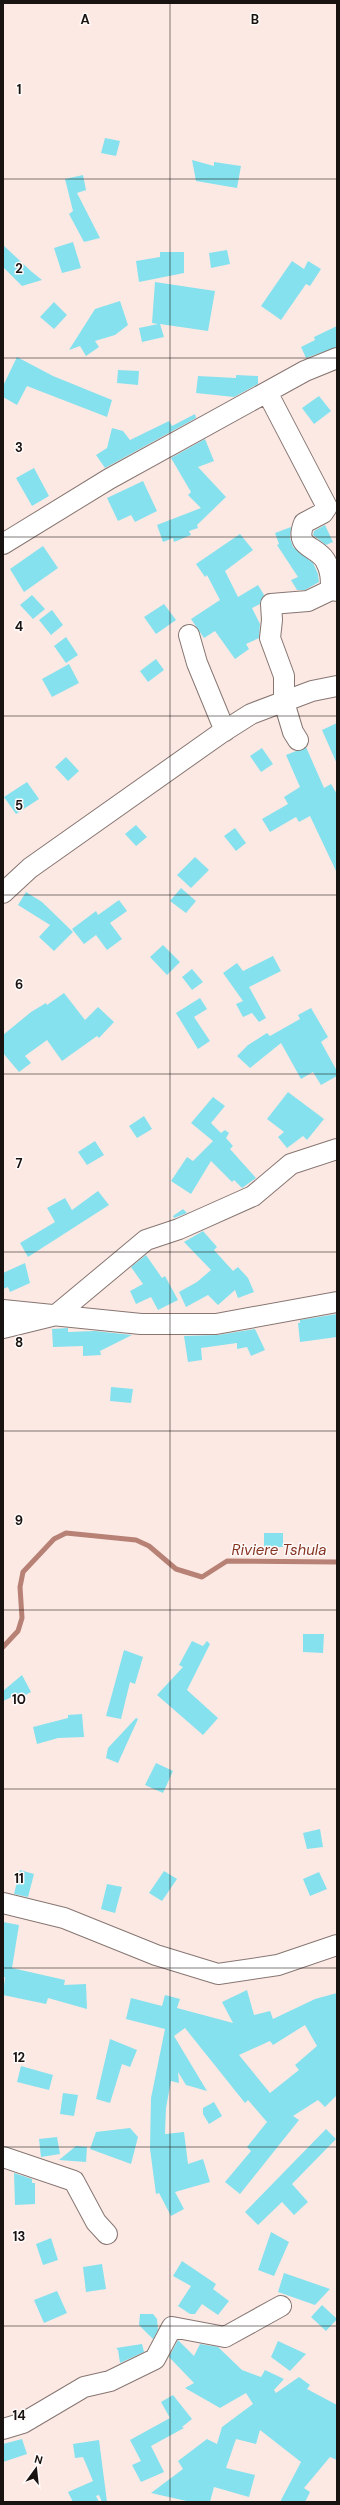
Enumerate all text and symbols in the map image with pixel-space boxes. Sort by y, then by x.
text: A [80,11,90,28]
text: B [251,11,259,28]
text: 1 [17,81,21,98]
text: 2 [15,260,23,277]
text: 3 [15,439,23,456]
text: 4 [15,618,23,635]
text: 5 [15,797,23,814]
text: 6 [15,976,23,993]
text: 7 [16,1155,23,1172]
text: 8 [15,1334,23,1351]
text: 9 [15,1512,23,1529]
water label: Riviere Tshula [232,1540,326,1560]
text: 10 [12,1691,26,1708]
text: 11 [14,1870,24,1887]
text: 12 [13,2049,25,2066]
text: 13 [13,2228,25,2245]
text: 14 [12,2407,26,2424]
north arrow [16,2449,56,2489]
text: N [33,2452,44,2467]

